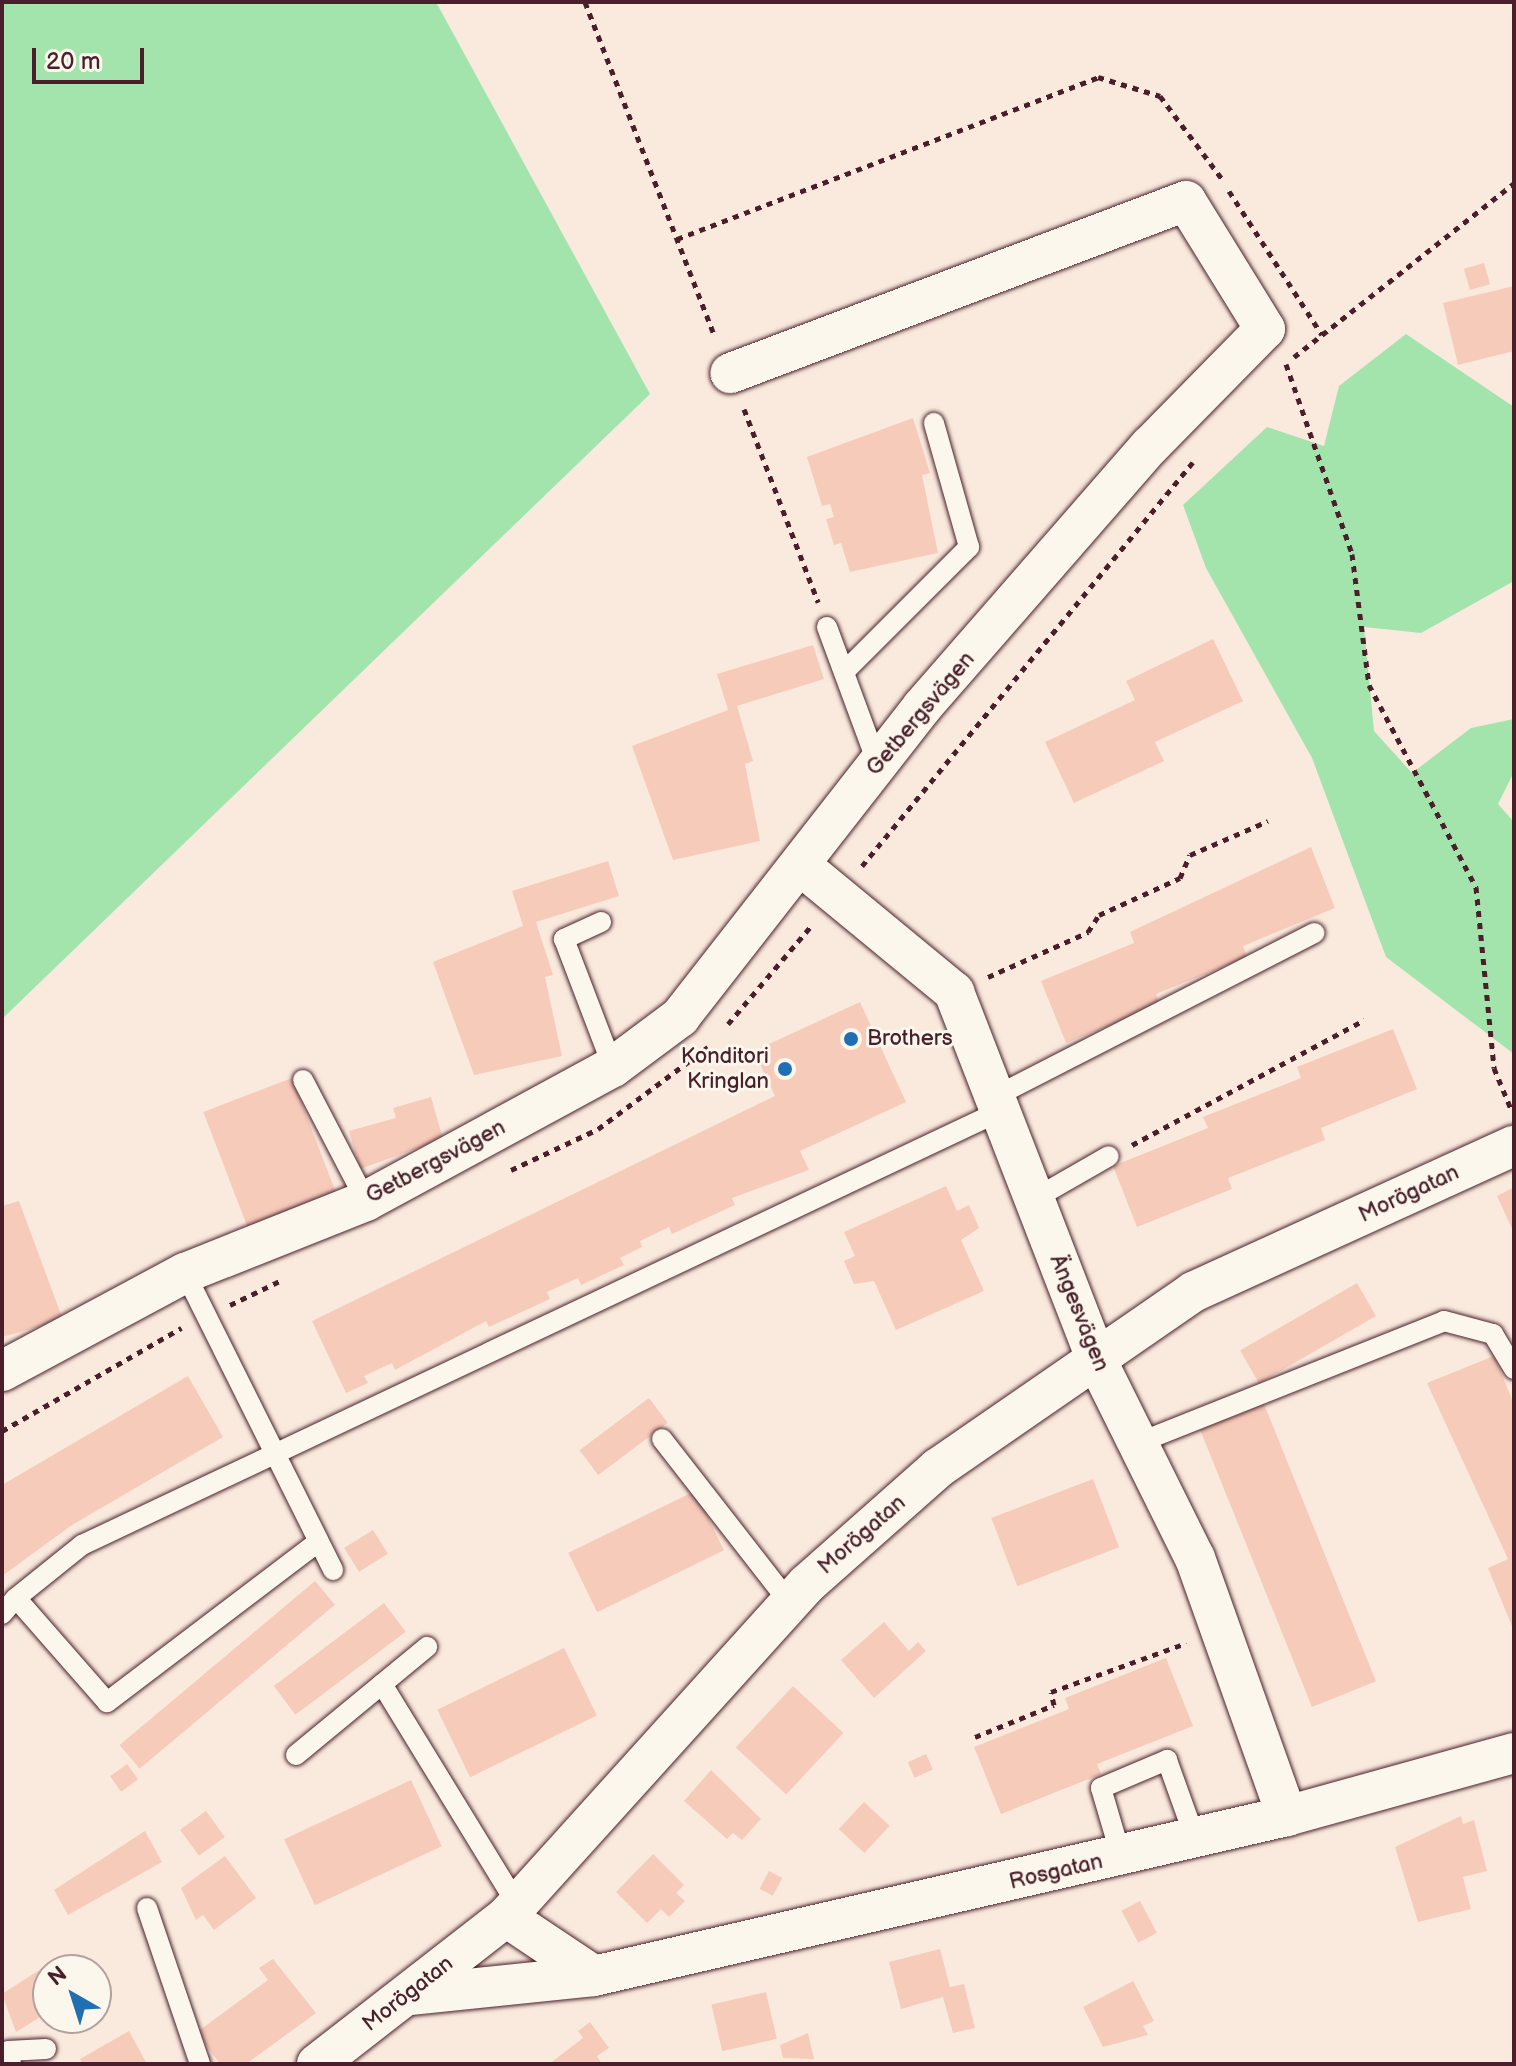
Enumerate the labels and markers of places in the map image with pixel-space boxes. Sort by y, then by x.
place label: Brothers [867,1026,953,1052]
marker: Brothers [842,1030,860,1048]
place label: Konditori Kringlan [681,1043,769,1094]
marker: Konditori Kringlan [776,1060,794,1078]

